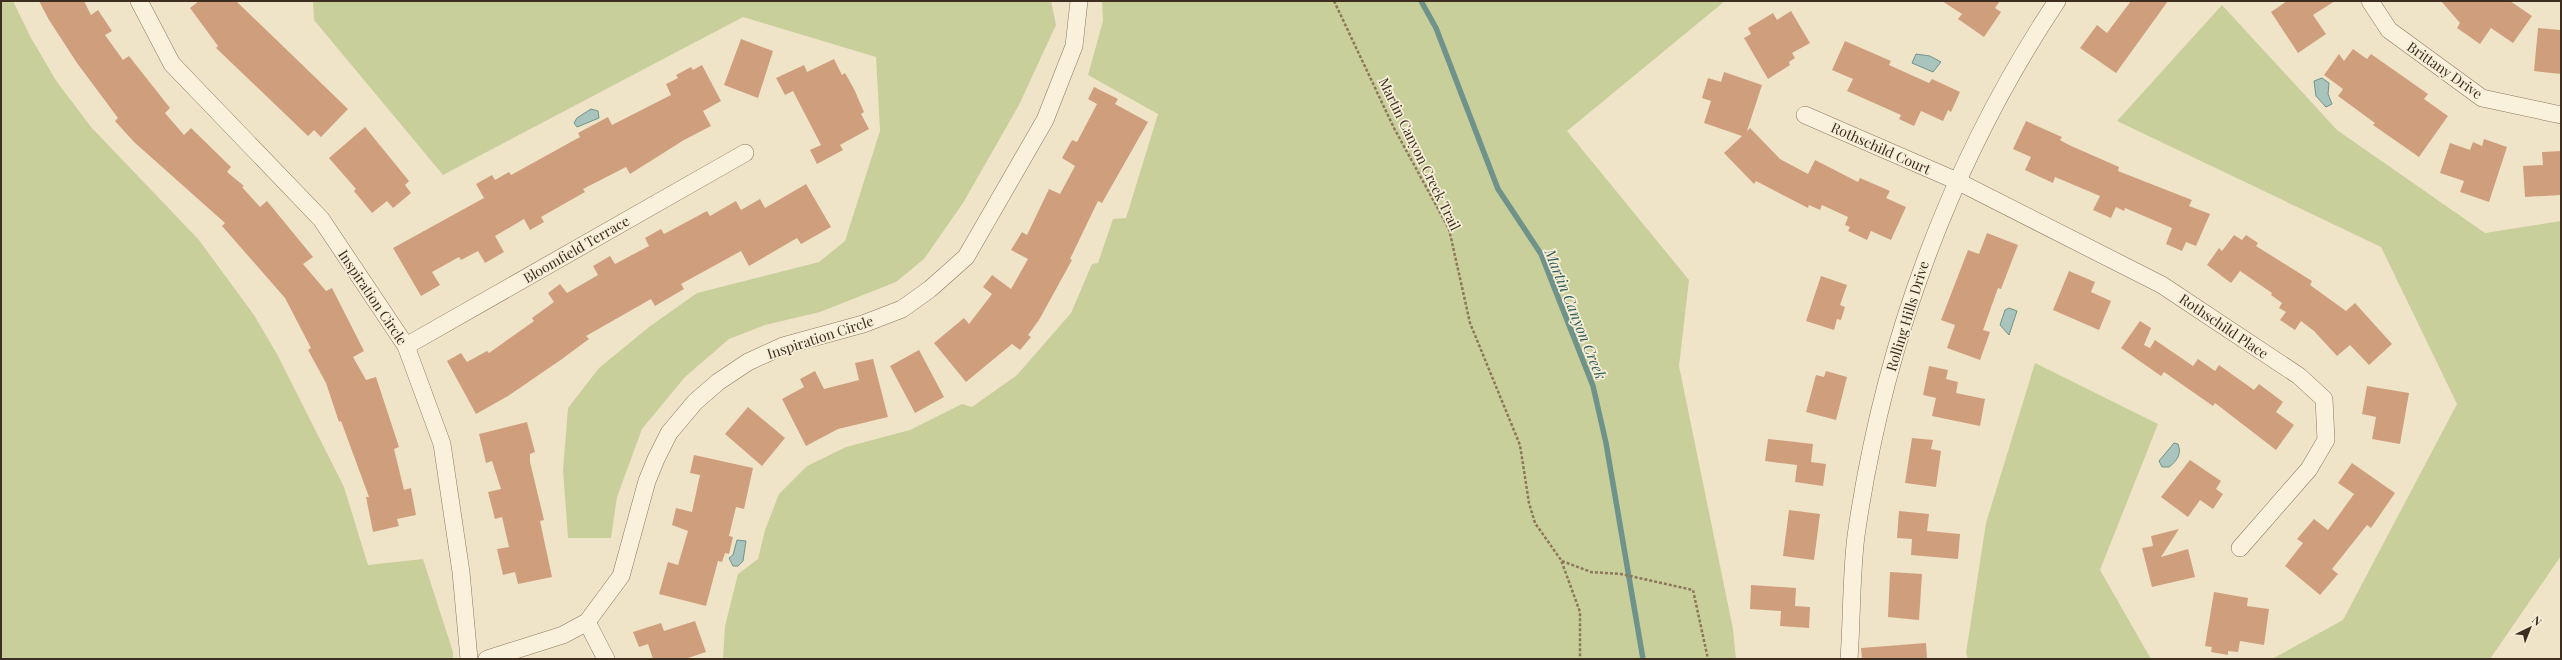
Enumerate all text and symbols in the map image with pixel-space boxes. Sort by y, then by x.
street label: Brittany Drive [2404,37,2486,103]
street label: Martin Canyon Creek Trail [1375,74,1465,234]
street label: Rothschild Court [1828,117,1935,179]
street label: Bloomfield Terrace [519,211,633,287]
water label: Martin Canyon Creek [1540,245,1611,383]
street label: Inspiration Circle [334,246,412,348]
street label: Rolling Hills Drive [1881,258,1933,374]
street label: Rothschild Place [2176,289,2272,363]
street label: Inspiration Circle [764,311,876,363]
north arrow [2510,608,2550,648]
text: N [2529,612,2545,629]

